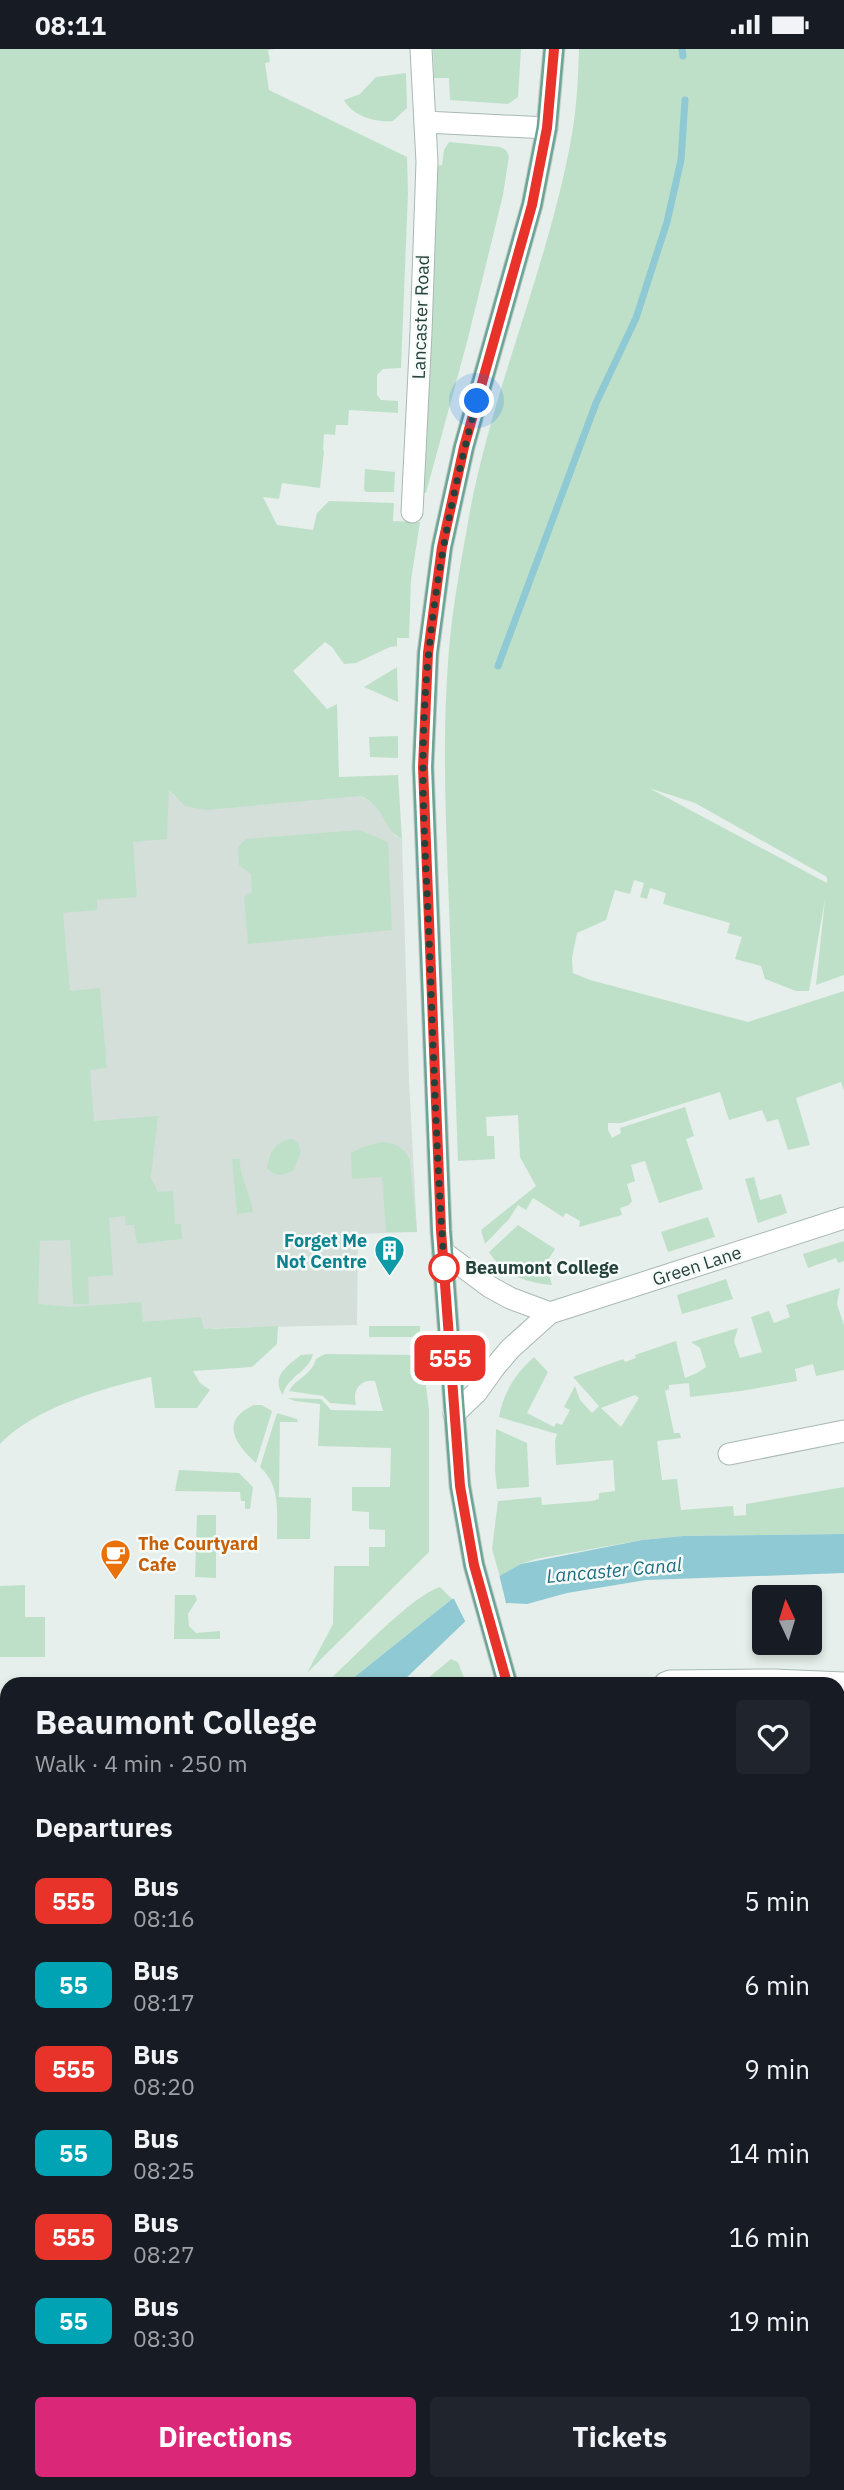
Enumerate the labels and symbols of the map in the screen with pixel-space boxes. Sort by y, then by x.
street label: Lancaster Road [407,254,434,380]
your location [459,383,494,418]
place label: Forget Me Not Centre [276,1229,367,1273]
building icon: Forget Me Not Centre [373,1234,407,1278]
street label: Green Lane [650,1240,744,1291]
marker: Beaumont College [429,1253,459,1283]
place label: Beaumont College [465,1256,619,1279]
line badge: 555 [410,1335,490,1381]
place label: The Courtyard Cafe [138,1532,258,1576]
cafe icon: The Courtyard Cafe [98,1537,132,1581]
water label: Lancaster Canal [545,1552,683,1588]
north arrow [752,1585,822,1655]

